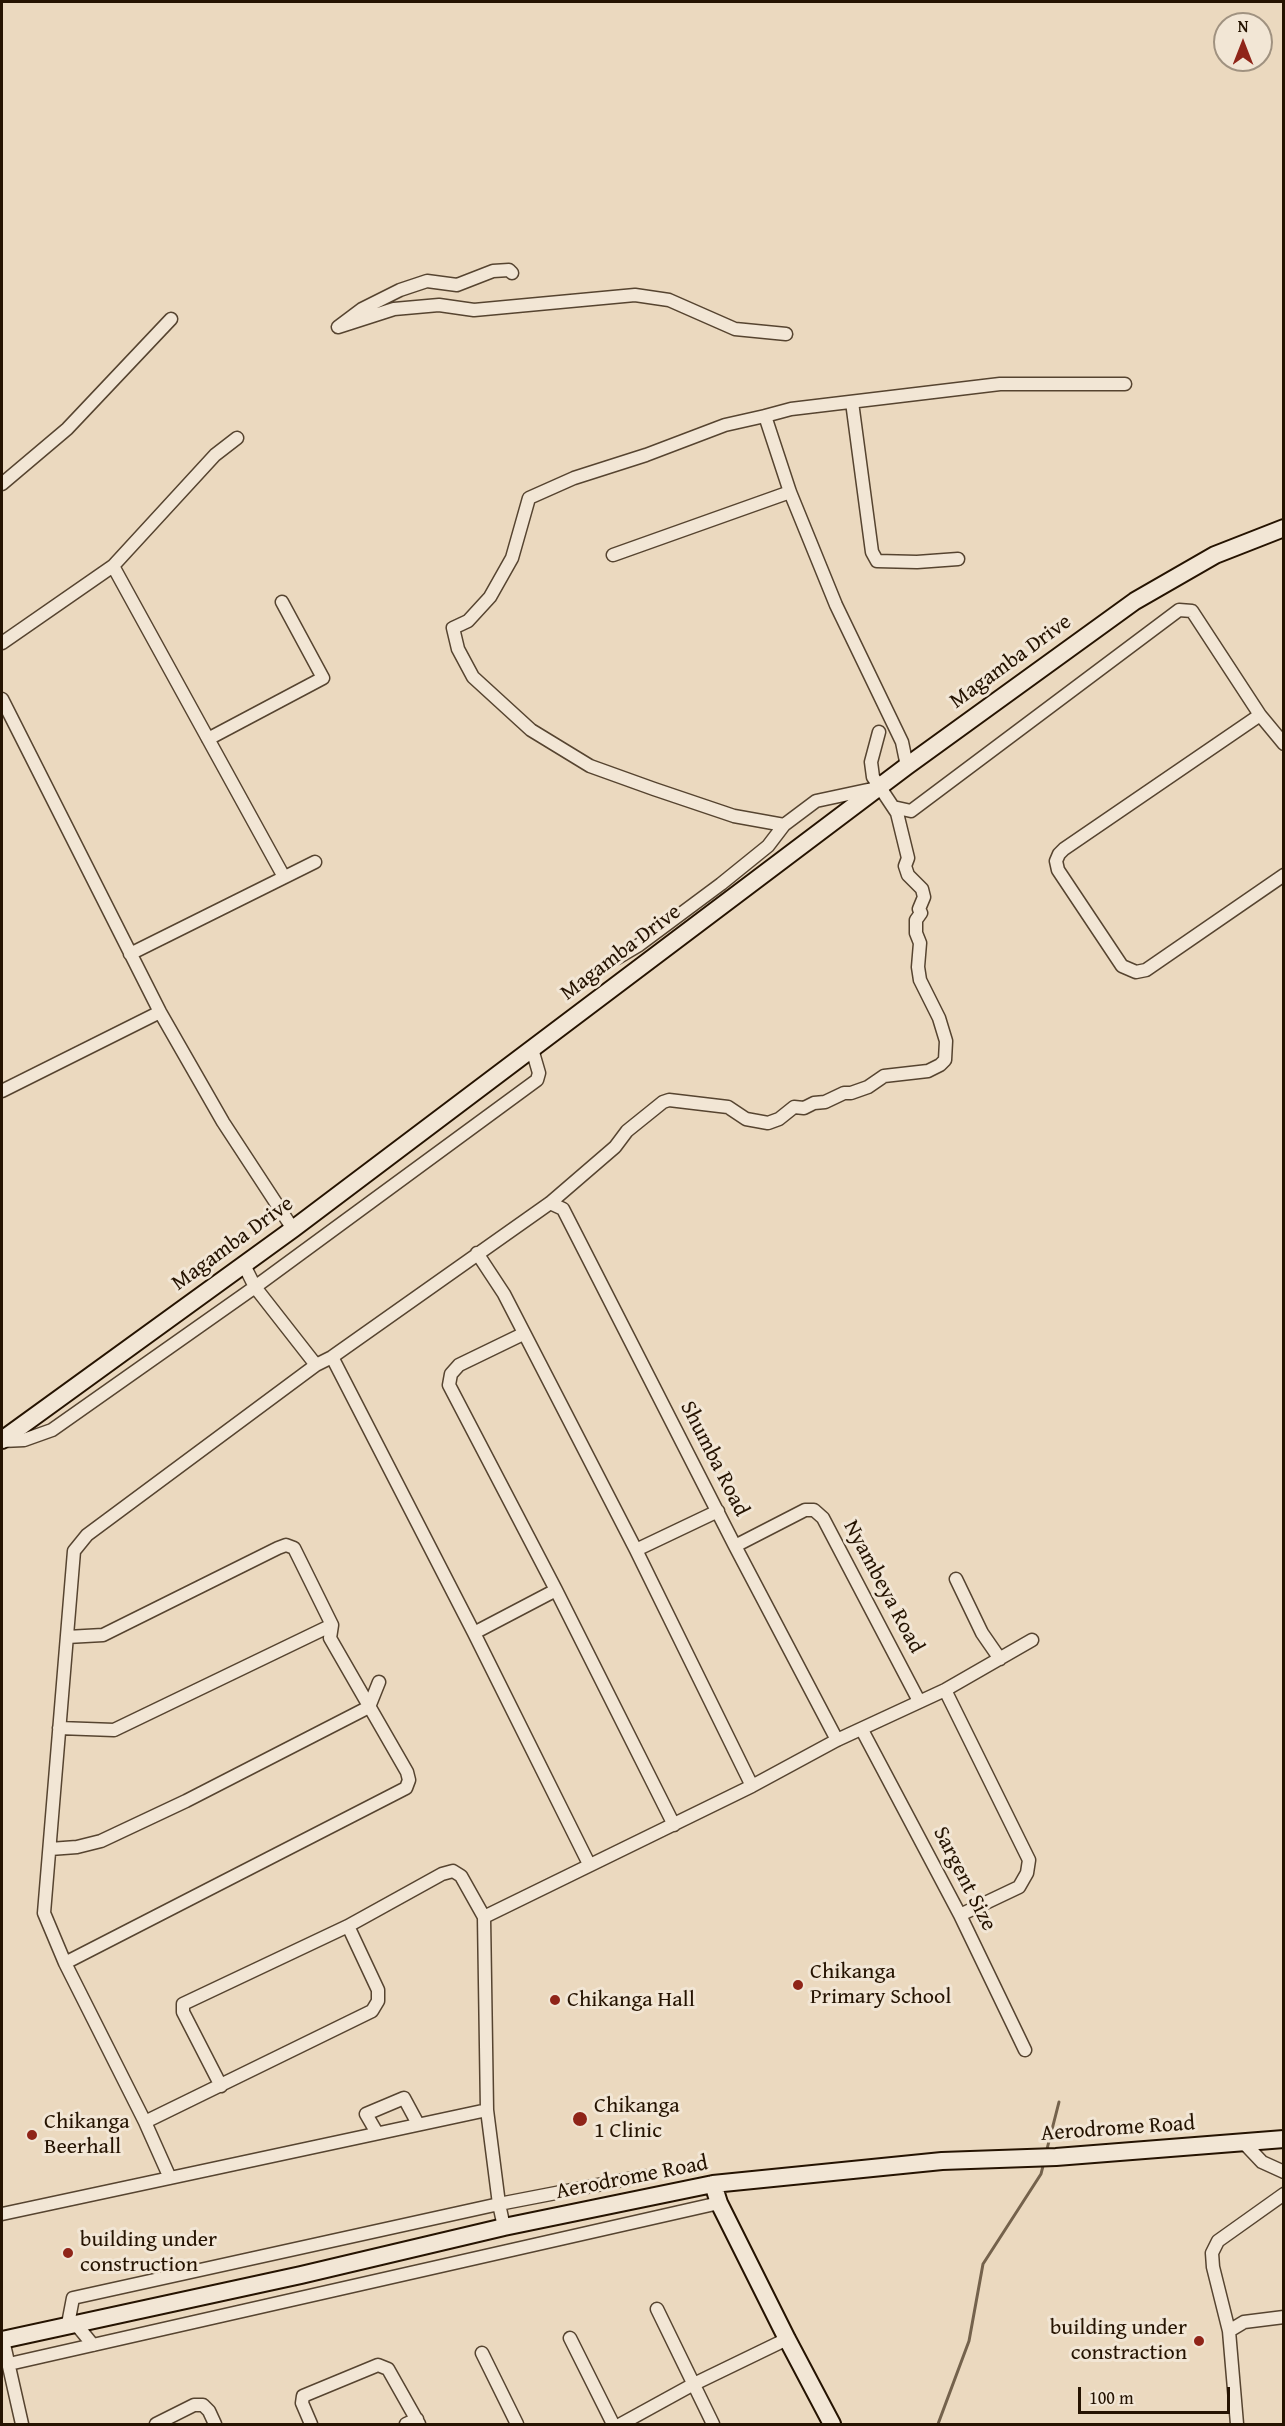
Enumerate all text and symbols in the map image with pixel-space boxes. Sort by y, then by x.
north arrow [1213,12,1273,72]
text: N [1238,14,1248,38]
street label: Magamba Drive [945,609,1077,715]
street label: Magamba Drive [556,899,686,1007]
street label: Magamba Drive [167,1191,299,1297]
street label: Shumba Road [674,1397,754,1521]
street label: Nyambeya Road [837,1516,929,1658]
street label: Sargent Size [927,1823,1001,1935]
place label: Chikanga Primary School [810,1959,951,2011]
marker: Chikanga Primary School [791,1978,805,1992]
place label: Chikanga Hall [567,1987,695,2013]
marker: Chikanga Hall [548,1993,562,2007]
place label: Chikanga 1 Clinic [594,2093,680,2144]
place label: Chikanga Beerhall [44,2109,130,2160]
marker: Chikanga 1 Clinic [571,2110,589,2128]
street label: Aerodrome Road [1040,2110,1196,2148]
marker: Chikanga Beerhall [25,2128,39,2142]
street label: Aerodrome Road [554,2150,710,2206]
place label: building under construction [80,2227,217,2278]
marker: building under construction [61,2246,75,2260]
place label: building under constraction [1050,2315,1187,2366]
marker: building under constraction [1192,2334,1206,2348]
scale bar [1081,2375,1232,2413]
text: 100 m [1089,2384,1134,2411]

